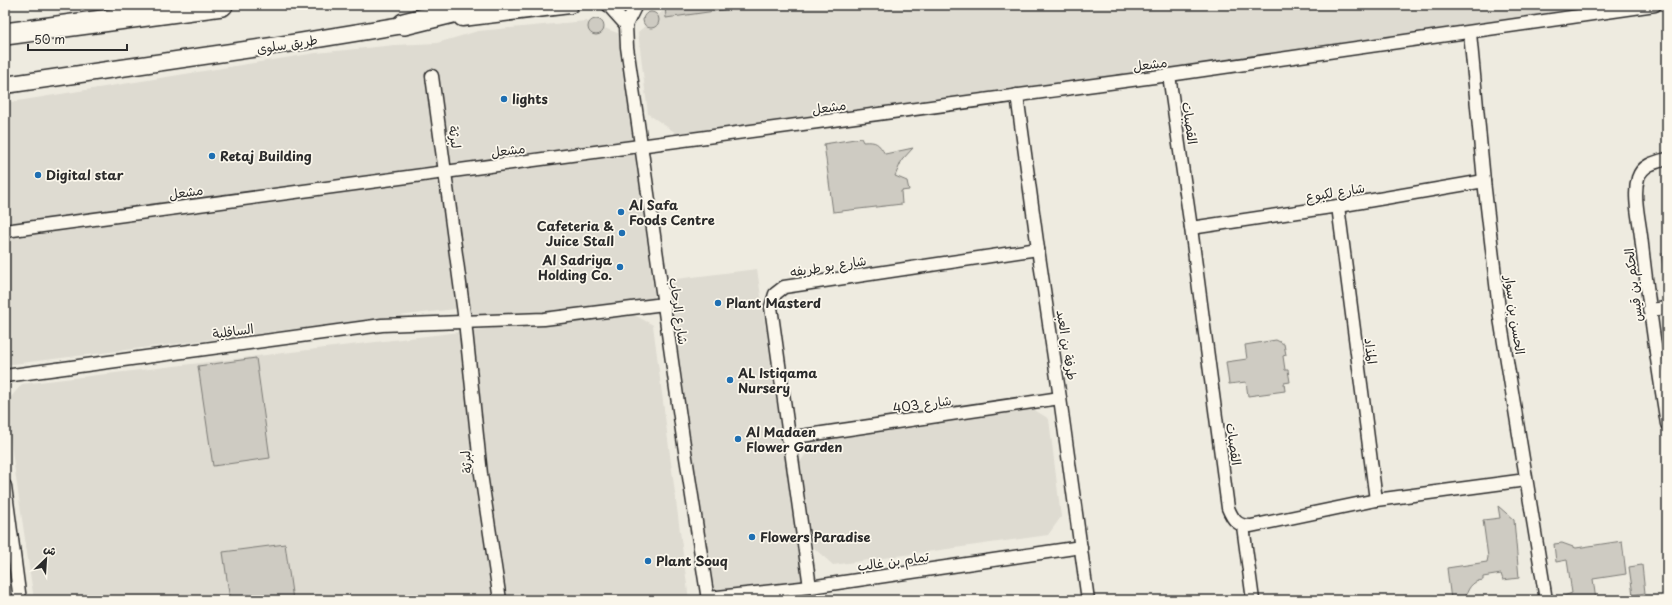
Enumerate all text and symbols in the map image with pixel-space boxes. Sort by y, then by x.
scale bar [28,26,127,52]
street label: طريق سلوى [255,29,319,58]
text: 50 m [34,30,65,48]
street label: مشعل [1132,52,1168,75]
place label: lights [512,89,548,108]
marker: lights [499,94,509,104]
street label: مشعل [811,95,847,118]
street label: القصبات [1178,100,1203,145]
street label: لبرثة [445,124,466,150]
street label: مشعل [490,138,526,161]
place label: Retaj Building [220,146,312,165]
marker: Retaj Building [207,151,217,161]
place label: Digital star [46,165,124,184]
marker: Digital star [33,170,43,180]
street label: شارع لكبوع [1304,177,1366,207]
street label: مشعل [168,180,204,203]
place label: Al Safa Foods Centre [628,195,715,229]
marker: Al Safa Foods Centre [616,207,626,217]
place label: Cafeteria & Juice Stall [537,216,614,250]
marker: Cafeteria & Juice Stall [617,228,627,238]
street label: الحكم بن قيس [1619,247,1648,323]
place label: Al Sadriya Holding Co. [538,250,613,284]
street label: شارع بو طريفه [788,250,868,282]
marker: Al Sadriya Holding Co. [615,262,625,272]
street label: الحسن بن سوار [1500,273,1530,356]
street label: شارع الرحاب [664,276,694,346]
place label: Plant Masterd [726,293,821,312]
marker: Plant Masterd [713,298,723,308]
street label: طرفة بن العبد [1053,308,1082,382]
street label: السافلية [211,318,255,343]
street label: المذاد [1360,337,1383,365]
place label: AL Istiqama Nursery [737,363,817,397]
marker: AL Istiqama Nursery [725,375,735,385]
street label: شارع 403 [891,390,953,418]
street label: القصبات [1222,421,1247,466]
place label: Al Madaen Flower Garden [745,422,842,456]
marker: Al Madaen Flower Garden [733,434,743,444]
street label: لبرثة [455,450,476,474]
place label: Flowers Paradise [760,527,870,546]
marker: Flowers Paradise [747,532,757,542]
north arrow [26,539,66,579]
text: ش [41,539,60,560]
street label: تمام بن غالب [856,546,930,577]
place label: Plant Souq [656,551,728,570]
marker: Plant Souq [643,556,653,566]

